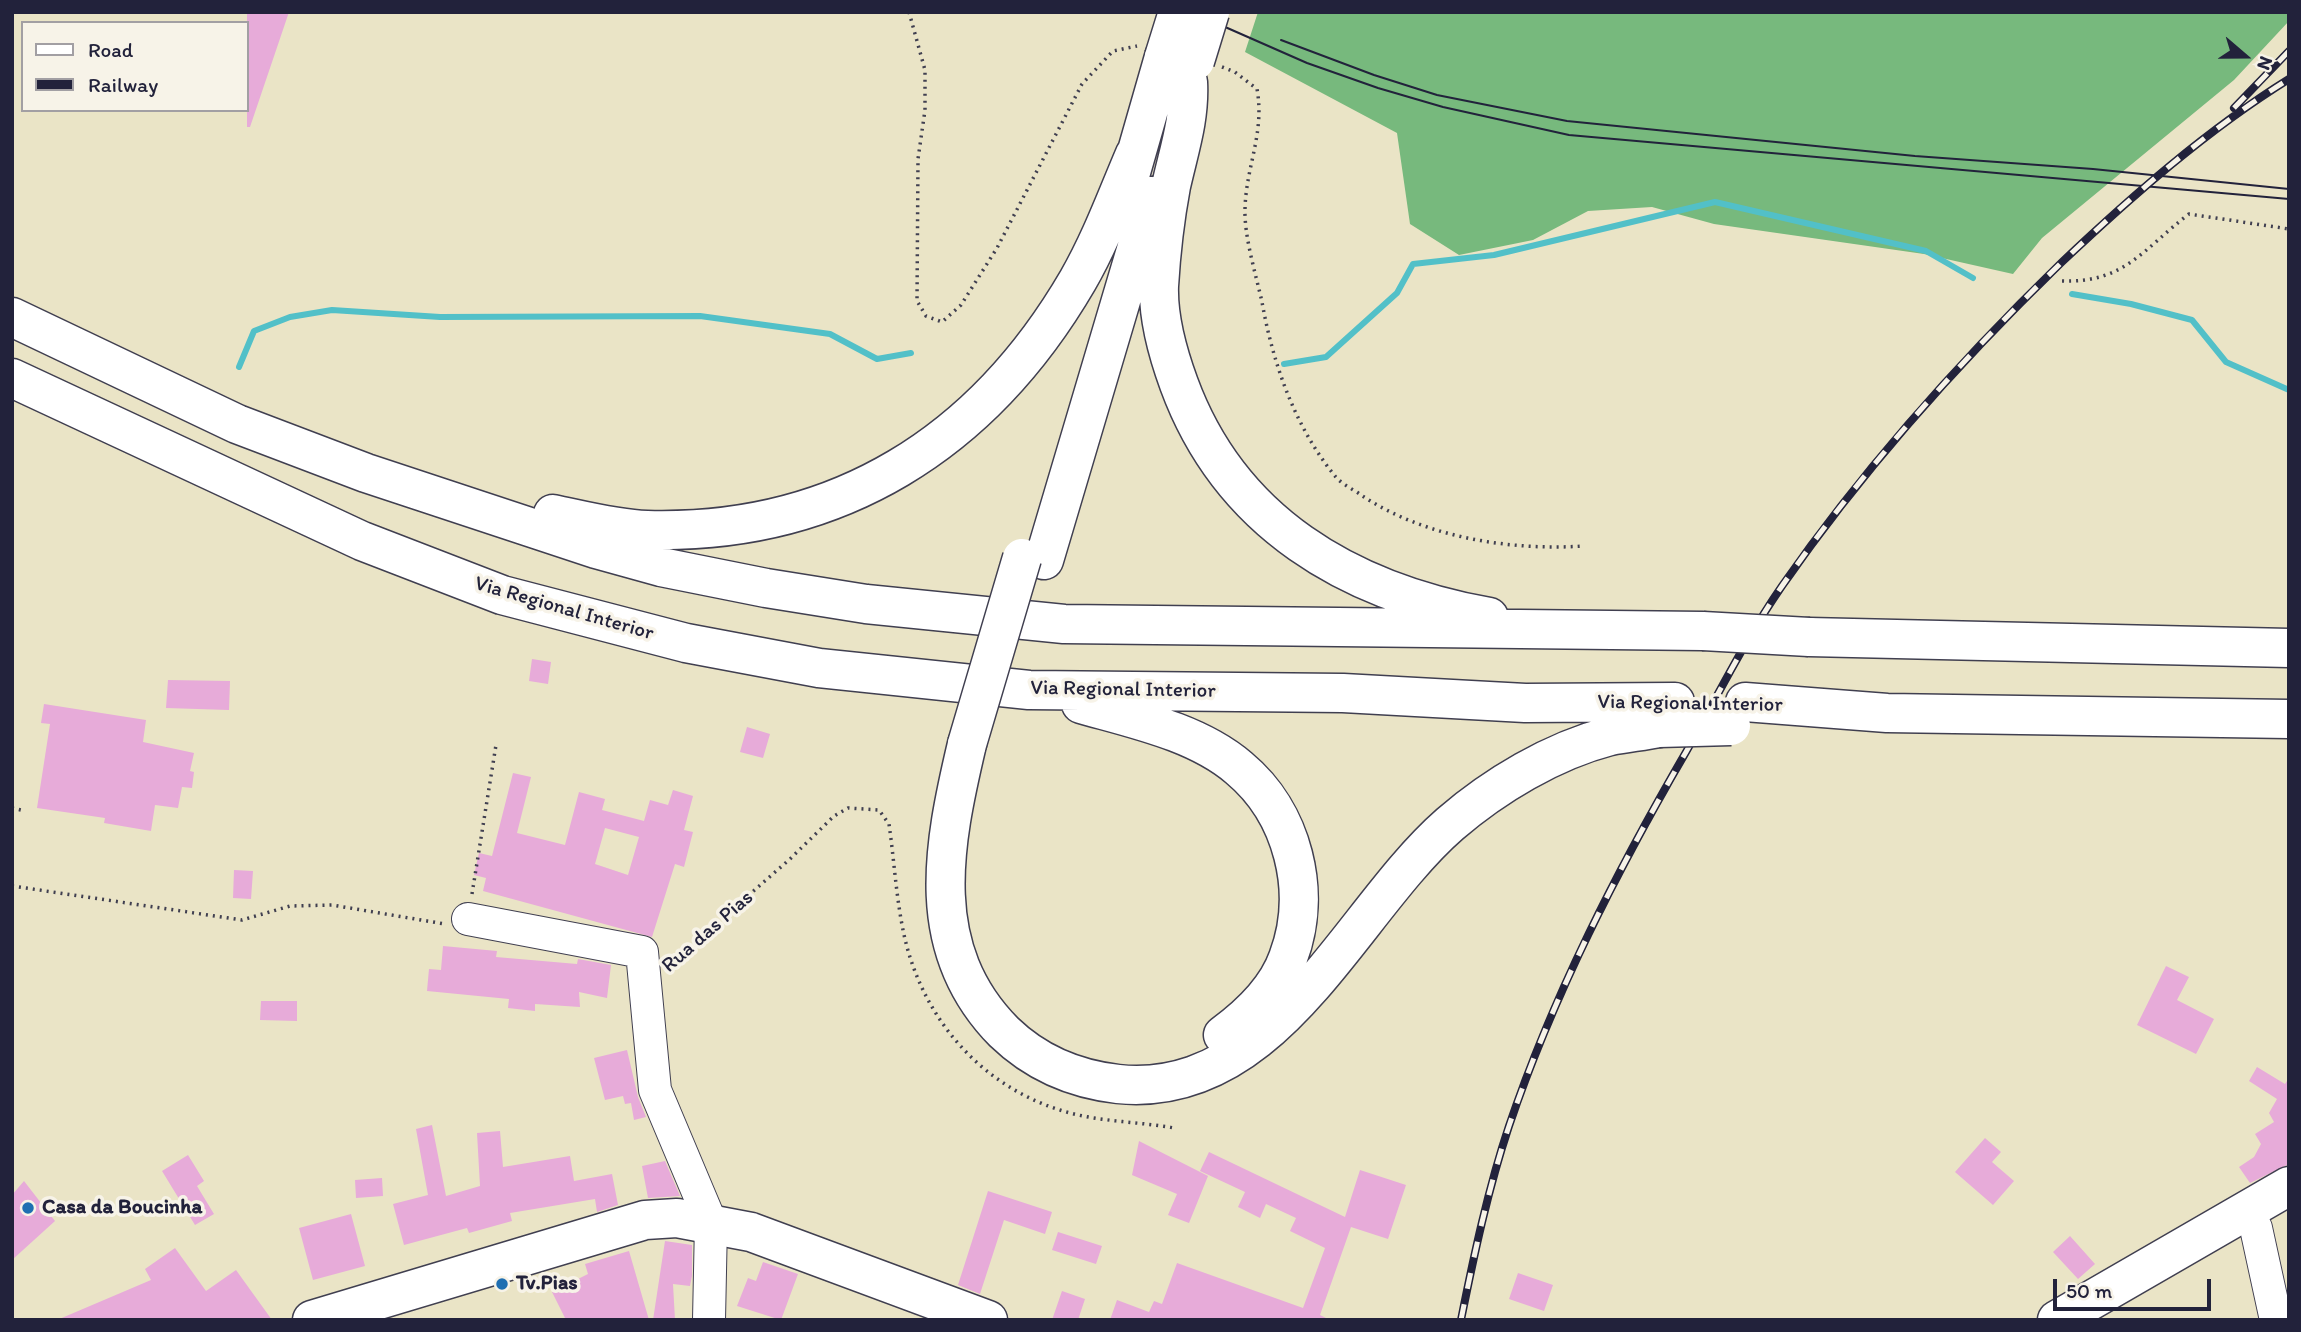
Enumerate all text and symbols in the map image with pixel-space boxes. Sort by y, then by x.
legend [21,21,248,112]
north arrow [2210,21,2280,91]
text: Road [88,37,133,62]
text: N [2252,53,2278,73]
text: Railway [88,72,158,97]
street label: Via Regional Interior [471,571,657,647]
street label: Via Regional Interior [1030,676,1216,704]
street label: Via Regional Interior [1597,690,1783,718]
street label: Rua das Pias [657,885,759,979]
place label: Casa da Boucinha [42,1195,202,1221]
marker: Casa da Boucinha [20,1200,36,1216]
scale bar [2056,1266,2214,1310]
place label: Tv.Pias [516,1271,578,1297]
marker: Tv.Pias [494,1276,510,1292]
text: 50 m [2066,1278,2112,1303]

